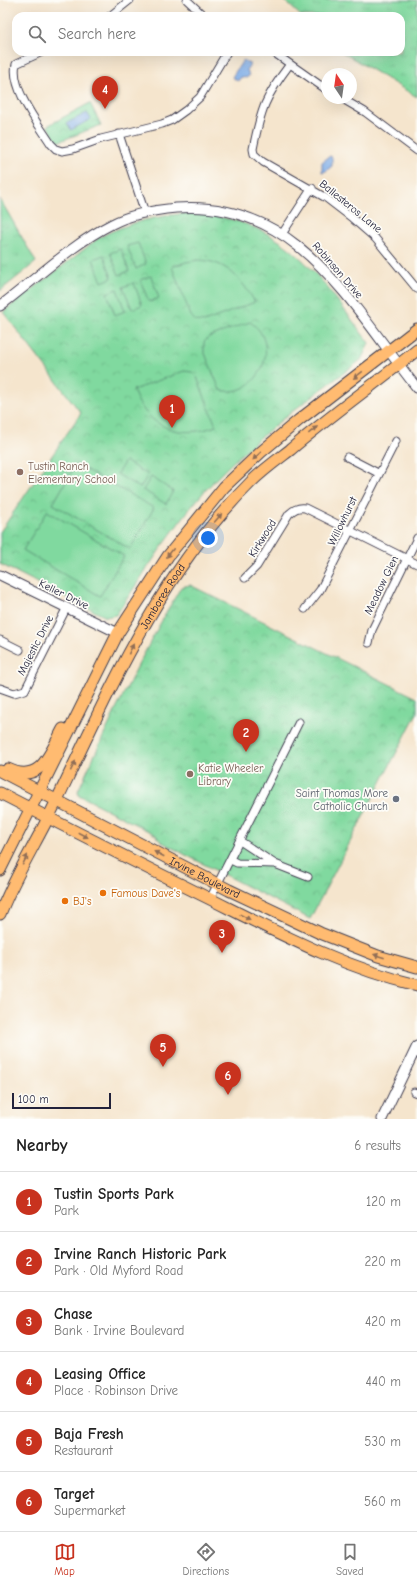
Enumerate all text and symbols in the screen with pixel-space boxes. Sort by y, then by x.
search box [12,12,405,56]
icon: search [26,23,48,45]
text: Search here [58,25,136,43]
north arrow [321,68,357,104]
pin: 4 [92,76,118,109]
street label: Ballesteros Lane [317,177,385,236]
street label: Robinson Drive [310,239,366,302]
one-way arrow [353,370,364,379]
pin: 1 [159,395,185,428]
one-way arrow [308,426,319,434]
one-way arrow [252,451,262,461]
place label: Tustin Ranch Elementary School [28,460,116,486]
marker: Tustin Ranch Elementary School [15,467,25,477]
street label: Willowhurst [325,494,360,548]
one-way arrow [214,513,223,523]
street label: Kirkwood [246,517,279,560]
your location [198,528,218,548]
one-way arrow [166,547,175,558]
street label: Meadow Glen [362,554,401,617]
street label: Jamboree Road [138,561,188,631]
street label: Keller Drive [37,577,91,612]
street label: Majestic Drive [15,612,56,678]
one-way arrow [128,644,134,655]
pin: 2 [233,719,259,752]
one-way arrow [70,760,76,771]
place label: Katie Wheeler Library [198,762,264,788]
marker: Katie Wheeler Library [185,769,195,779]
place label: Saint Thomas More Catholic Church [296,787,388,813]
marker: Saint Thomas More Catholic Church [391,794,401,804]
one-way arrow [77,832,89,839]
one-way arrow [153,851,164,857]
one-way arrow [22,854,28,866]
street label: Irvine Boulevard [167,854,242,901]
place label: Famous Dave's [111,887,181,900]
marker: Famous Dave's [98,888,108,898]
place label: BJ's [73,895,92,908]
marker: BJ's [60,896,70,906]
one-way arrow [239,914,251,920]
pin: 3 [209,920,235,953]
one-way arrow [373,953,385,959]
pin: 5 [150,1034,176,1067]
pin: 6 [215,1062,241,1095]
scale bar [12,1091,111,1110]
text: 100 m [18,1093,49,1106]
text: Nearby [16,1136,67,1155]
text: 6 results [354,1138,401,1153]
text: Tustin Sports Park [54,1185,174,1203]
text: 1 [26,1194,32,1209]
text: 120 m [366,1194,401,1209]
text: Park [54,1203,79,1218]
text: Irvine Ranch Historic Park [54,1245,226,1263]
text: 2 [26,1254,32,1269]
text: 220 m [364,1254,401,1269]
text: Park · Old Myford Road [54,1263,183,1278]
text: Chase [54,1305,92,1323]
text: 3 [26,1314,32,1329]
text: 420 m [365,1314,401,1329]
text: Bank · Irvine Boulevard [54,1323,184,1338]
text: Leasing Office [54,1365,146,1383]
text: 4 [26,1374,32,1389]
text: 440 m [365,1374,401,1389]
text: Place · Robinson Drive [54,1383,178,1398]
text: Baja Fresh [54,1425,124,1443]
text: 5 [26,1434,32,1449]
text: 530 m [364,1434,401,1449]
text: Restaurant [54,1443,113,1458]
text: Target [54,1485,94,1503]
text: 6 [26,1494,32,1509]
text: 560 m [364,1494,401,1509]
text: Supermarket [54,1503,125,1518]
tab: Map [54,1541,76,1578]
tab: Directions [183,1541,229,1578]
tab: Saved [336,1541,363,1578]

